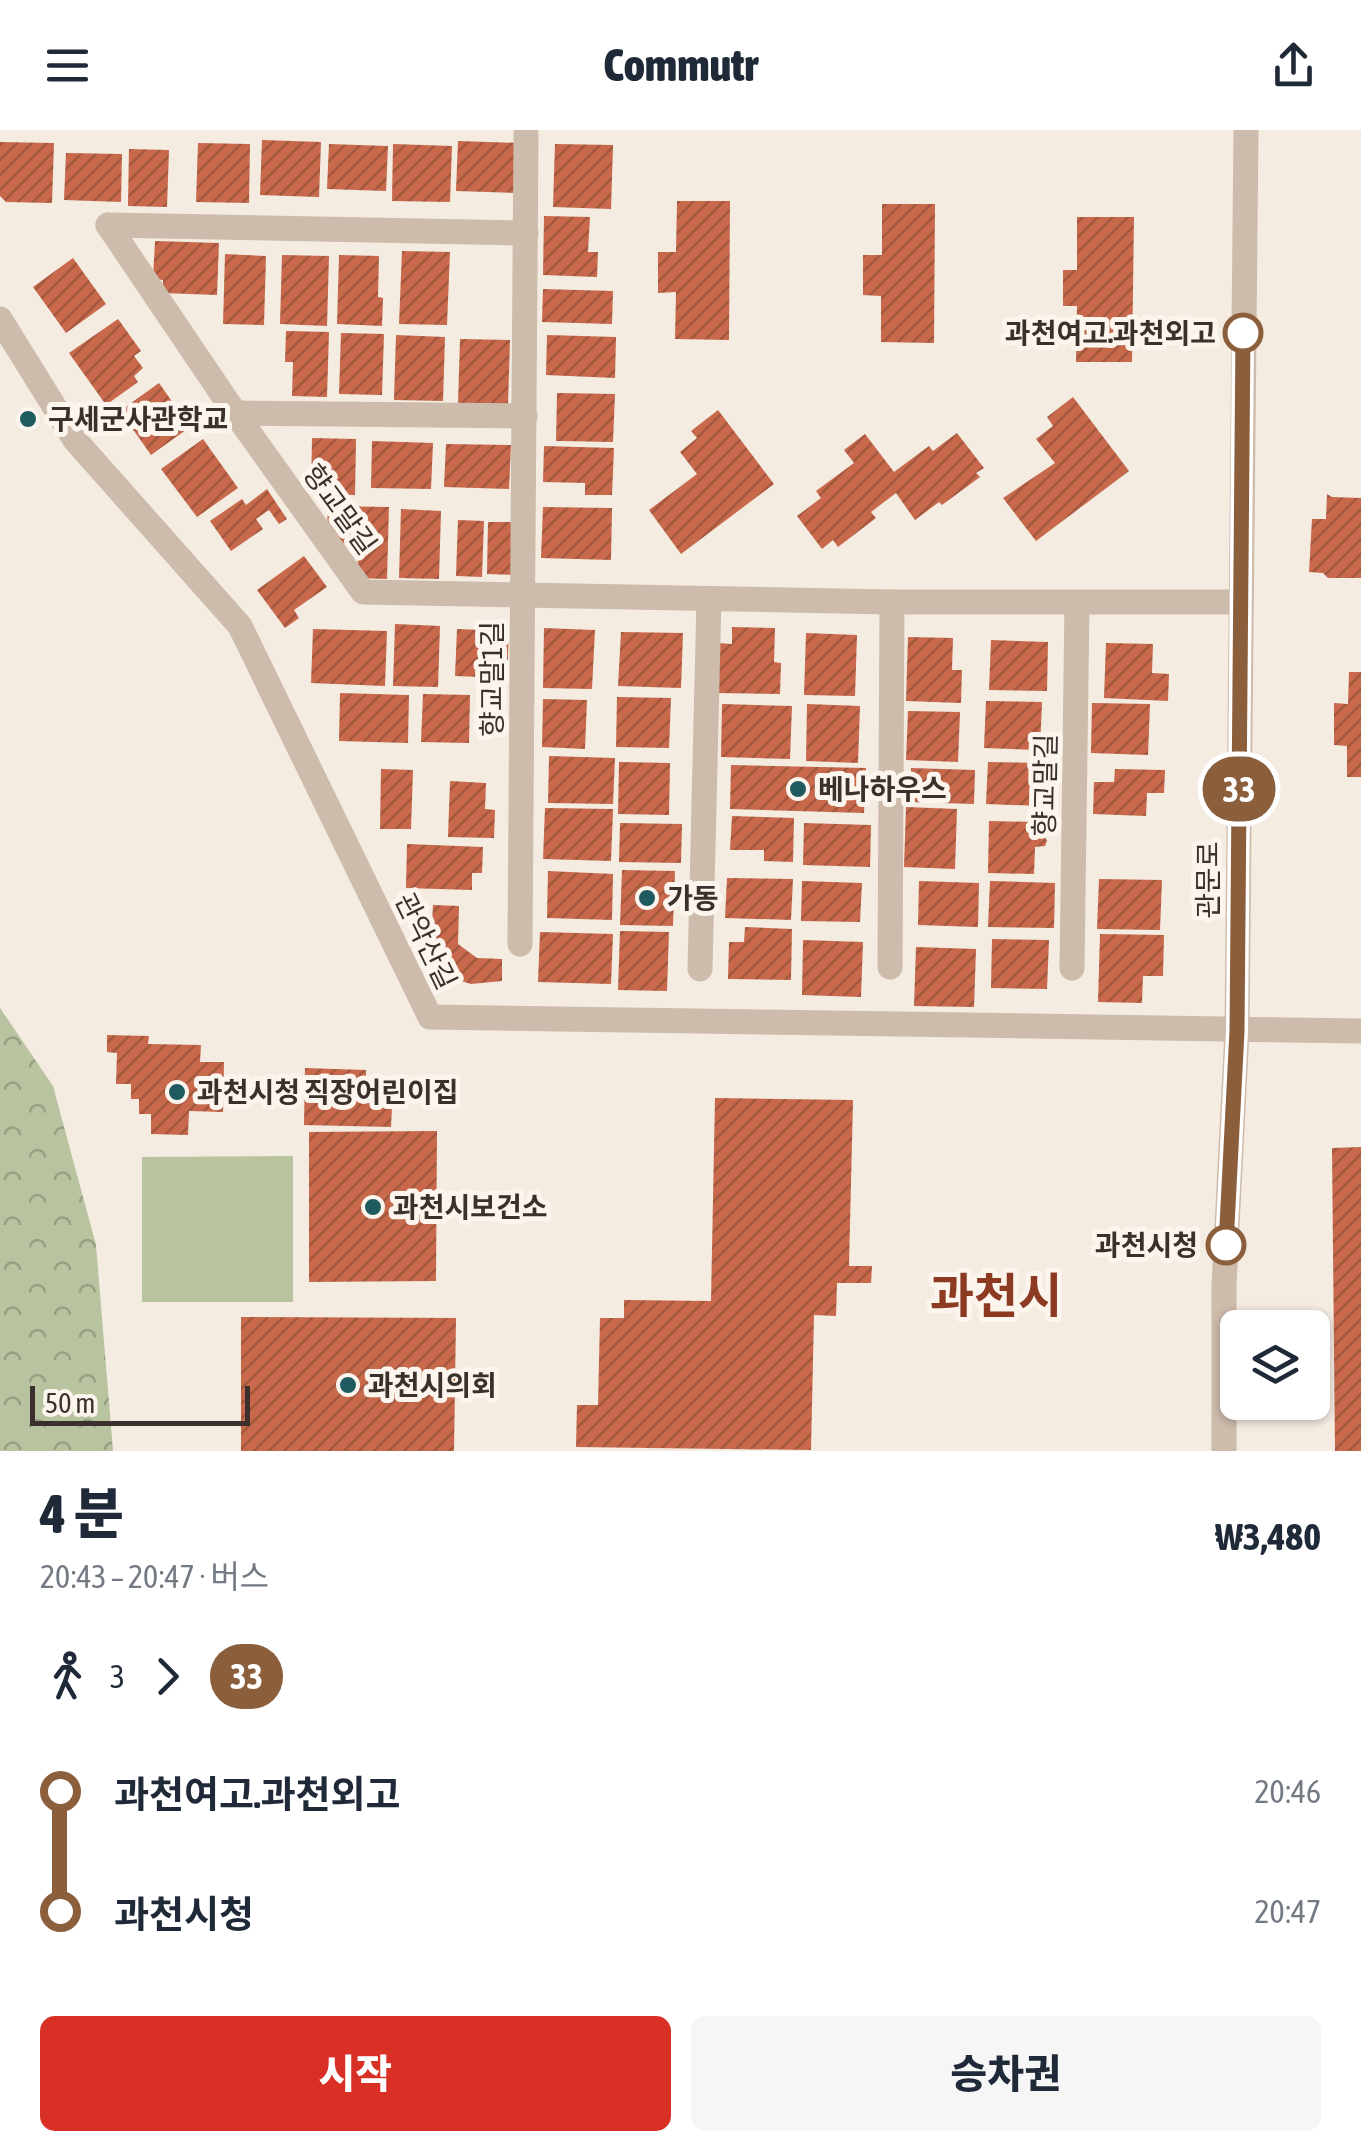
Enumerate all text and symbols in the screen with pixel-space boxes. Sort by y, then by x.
icon: menu [40,38,95,93]
icon: share [1266,38,1321,93]
text: Commutr [603,39,758,91]
marker: 과천여고.과천외고 [1224,314,1262,352]
place label: 과천여고.과천외고 [1005,317,1216,349]
place label: 구세군사관학교 [48,403,228,435]
marker: 구세군사관학교 [17,408,39,430]
street label: 향교말길 [297,458,383,560]
street label: 향교말1길 [476,621,508,737]
street label: 향교말길 [1028,733,1062,837]
line badge: 33 [1194,756,1284,822]
text: 33 [1223,769,1255,809]
place label: 베나하우스 [818,773,947,805]
marker: 베나하우스 [787,778,809,800]
street label: 관문로 [1192,841,1224,919]
place label: 가동 [667,882,719,914]
marker: 가동 [636,887,658,909]
street label: 관악산길 [389,888,463,994]
place label: 과천시청 직장어린이집 [197,1076,458,1108]
marker: 과천시청 직장어린이집 [166,1081,188,1103]
place label: 과천시보건소 [393,1191,548,1223]
marker: 과천시보건소 [362,1196,384,1218]
marker: 과천시청 [1207,1226,1245,1264]
place label: 과천시청 [1095,1229,1198,1261]
district label: 과천시 [930,1268,1062,1323]
map controls [1220,1310,1330,1420]
button: layers [1220,1310,1330,1420]
place label: 과천시의회 [368,1369,497,1401]
marker: 과천시의회 [337,1374,359,1396]
scale bar [30,1381,250,1426]
text: 50 m [45,1387,95,1419]
text: 4 분 [40,1482,124,1545]
text: ₩3,480 [1215,1515,1321,1558]
text: 20:43 – 20:47 · 버스 [40,1558,269,1595]
icon: walk [40,1649,95,1704]
icon: forward [140,1649,195,1704]
text: 33 [230,1656,263,1696]
text: 3 [110,1658,125,1695]
text: 과천여고.과천외고 [114,1773,400,1816]
text: 20:46 [1255,1773,1321,1810]
text: 과천시청 [114,1893,254,1936]
text: 20:47 [1255,1893,1321,1930]
button: 시작 [40,2016,671,2131]
button: 승차권 [691,2016,1321,2131]

